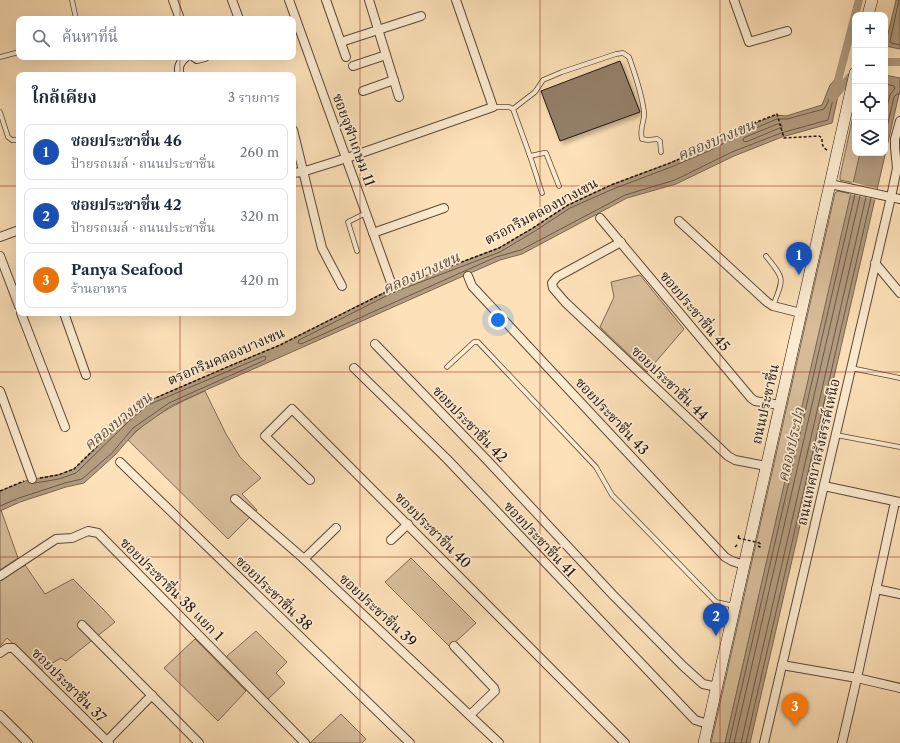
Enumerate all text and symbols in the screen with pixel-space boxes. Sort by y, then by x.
map controls [852,12,888,156]
button: + [852,12,888,48]
search box [16,16,296,60]
icon: search [30,27,52,49]
text: ค้นหาที่นี่ [62,27,118,46]
button: − [852,48,888,84]
button: locate [852,84,888,120]
text: ใกล้เคียง [32,87,97,107]
text: 3 รายการ [228,89,280,105]
street label: ซอยจุฬาเกษม 11 [329,91,379,189]
water label: คลองบางเขน [674,115,758,164]
button: layers [852,120,888,156]
text: ซอยประชาชื่น 46 [71,131,182,150]
text: 1 [43,144,49,160]
text: 260 m [240,144,279,160]
text: ป้ายรถเมล์ · ถนนประชาชื่น [71,155,215,171]
street label: ตรอกริมคลองบางเขน [481,174,601,248]
text: ซอยประชาชื่น 42 [71,195,182,214]
text: 2 [42,208,50,224]
text: 320 m [241,208,279,224]
text: ป้ายรถเมล์ · ถนนประชาชื่น [71,219,215,235]
pin: 1 [786,242,812,275]
water label: คลองบางเขน [379,247,462,298]
text: Panya Seafood [71,260,183,279]
street label: ซอยประชาชื่น 45 [656,267,735,355]
text: 3 [42,272,50,288]
text: 420 m [240,272,279,288]
text: ร้านอาหาร [71,280,127,296]
your location [488,310,508,330]
street label: ตรอกริมคลองบางเขน [165,323,287,389]
street label: ซอยประชาชื่น 44 [628,341,713,424]
street label: ถนนประชาชื่น [746,362,783,446]
street label: ซอยประชาชื่น 43 [571,373,653,459]
street label: ถนนเทศบาลรังสรรค์เหนือ [792,377,844,527]
street label: ซอยประชาชื่น 42 [429,381,512,466]
water label: คลองบางเขน [80,387,156,454]
water label: คลองประปา [773,405,808,484]
street label: ซอยประชาชื่น 40 [391,487,476,572]
street label: ซอยประชาชื่น 41 [500,496,581,581]
street label: ซอยประชาชื่น 38 แยก 1 [116,533,228,645]
street label: ซอยประชาชื่น 38 [232,551,317,634]
street label: ซอยประชาชื่น 39 [335,569,421,651]
pin: 2 [703,603,729,636]
street label: ซอยประชาชื่น 37 [28,643,111,726]
pin: 3 [782,693,808,726]

